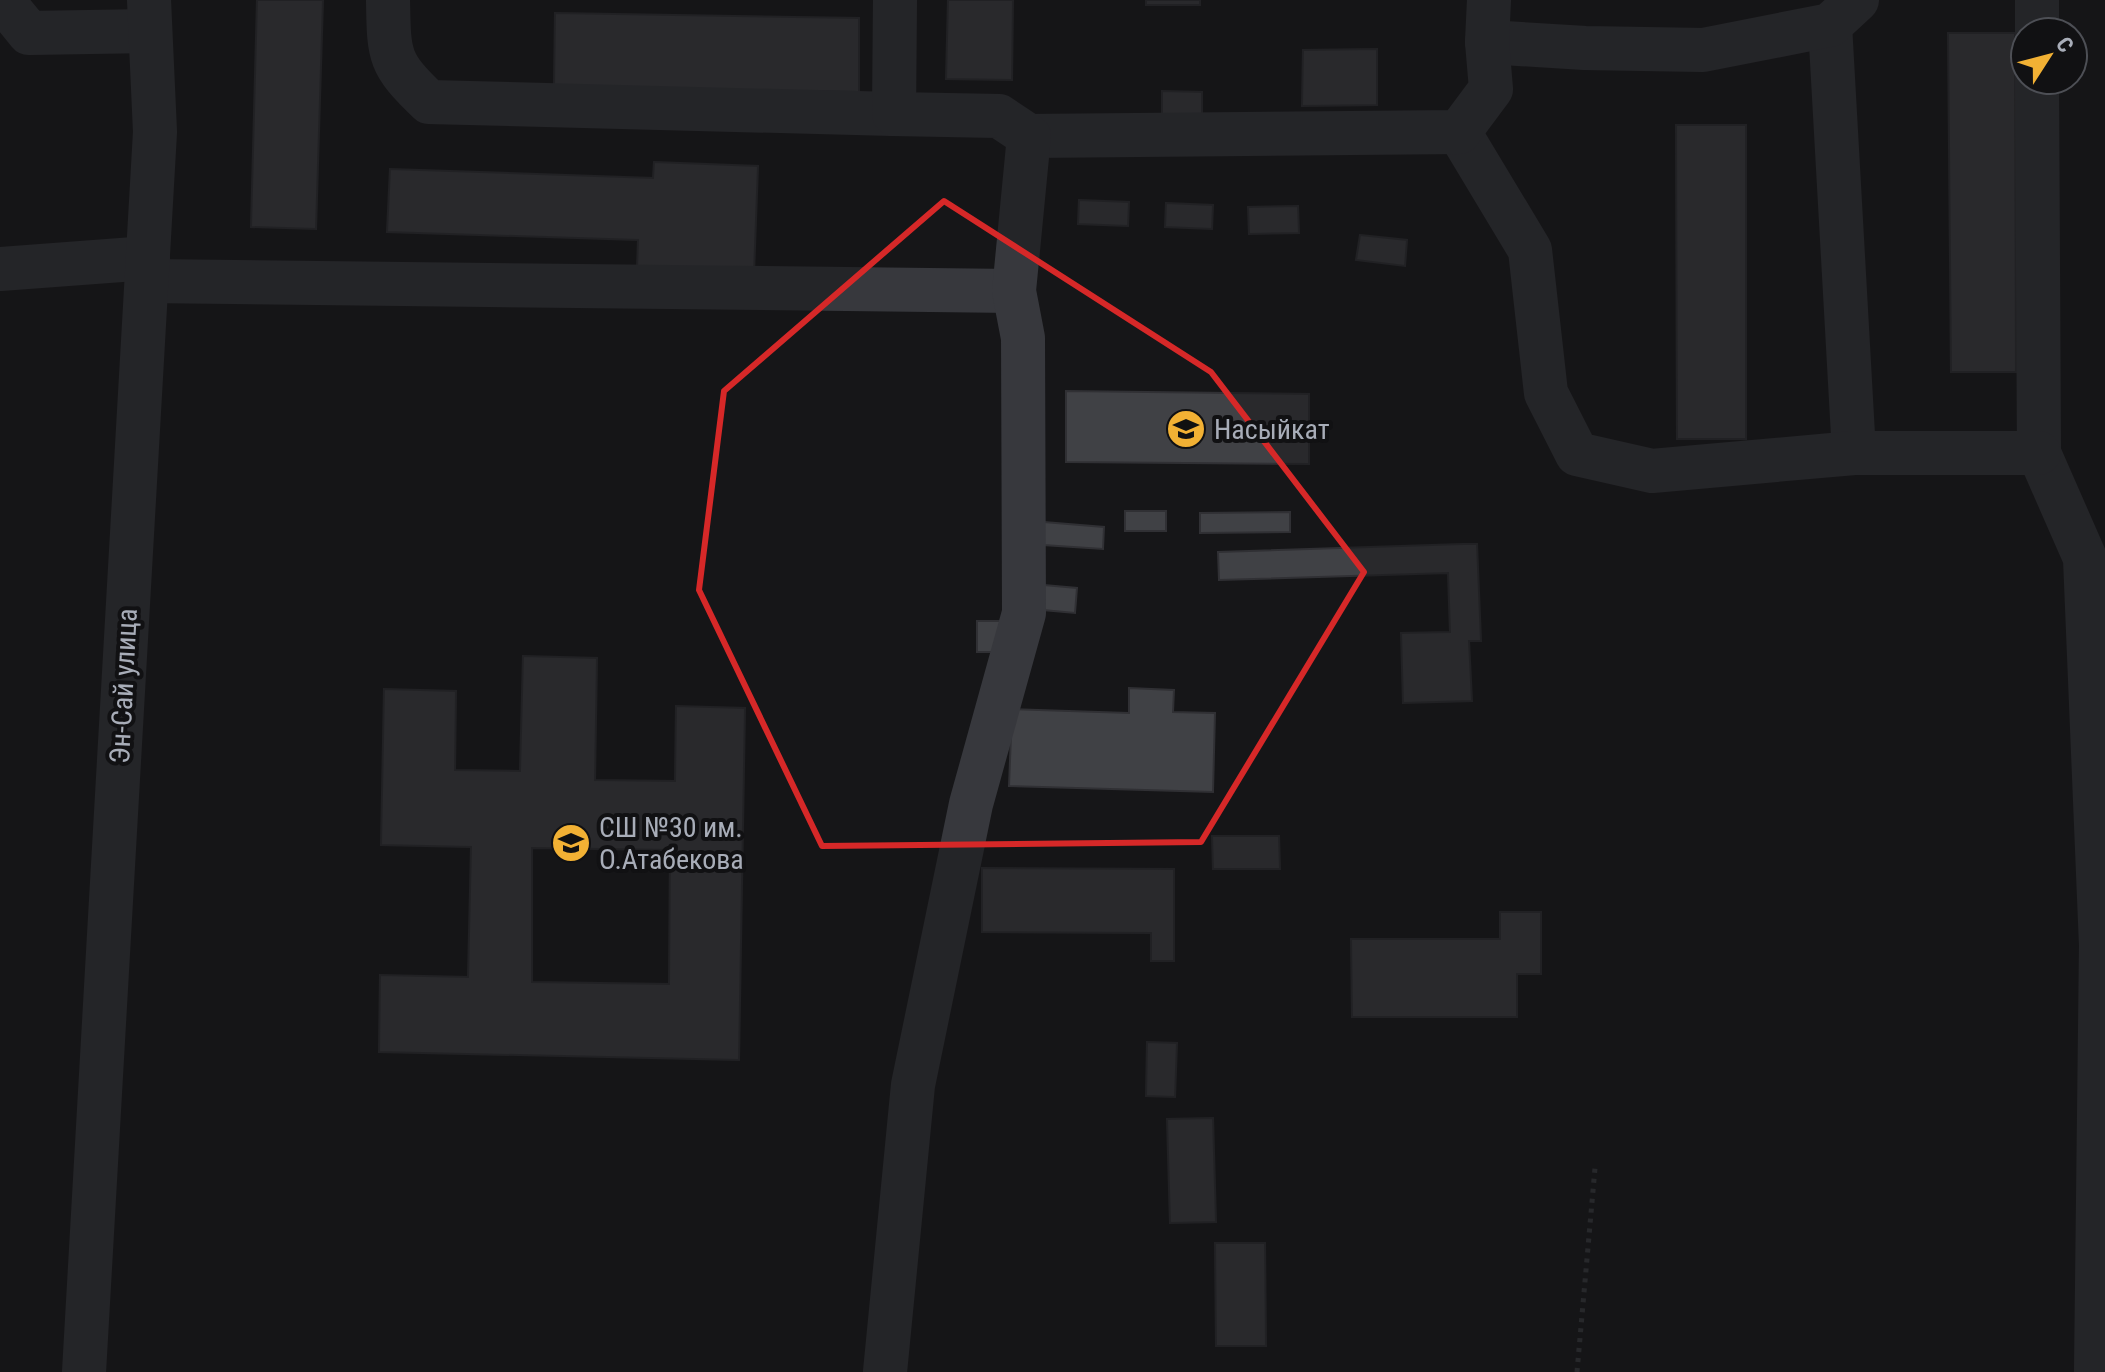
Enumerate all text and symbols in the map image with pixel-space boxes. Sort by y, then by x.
north arrow [2009,16,2089,96]
text: С [2051,32,2079,57]
school or university icon: Насыйкат [1165,408,1207,450]
place label: Насыйкат [1214,413,1330,446]
street label: Эн-Сай улица [103,608,144,765]
place label: СШ №30 им. О.Атабекова [599,811,744,876]
school or university icon: СШ №30 им. О.Атабекова [550,822,592,864]

